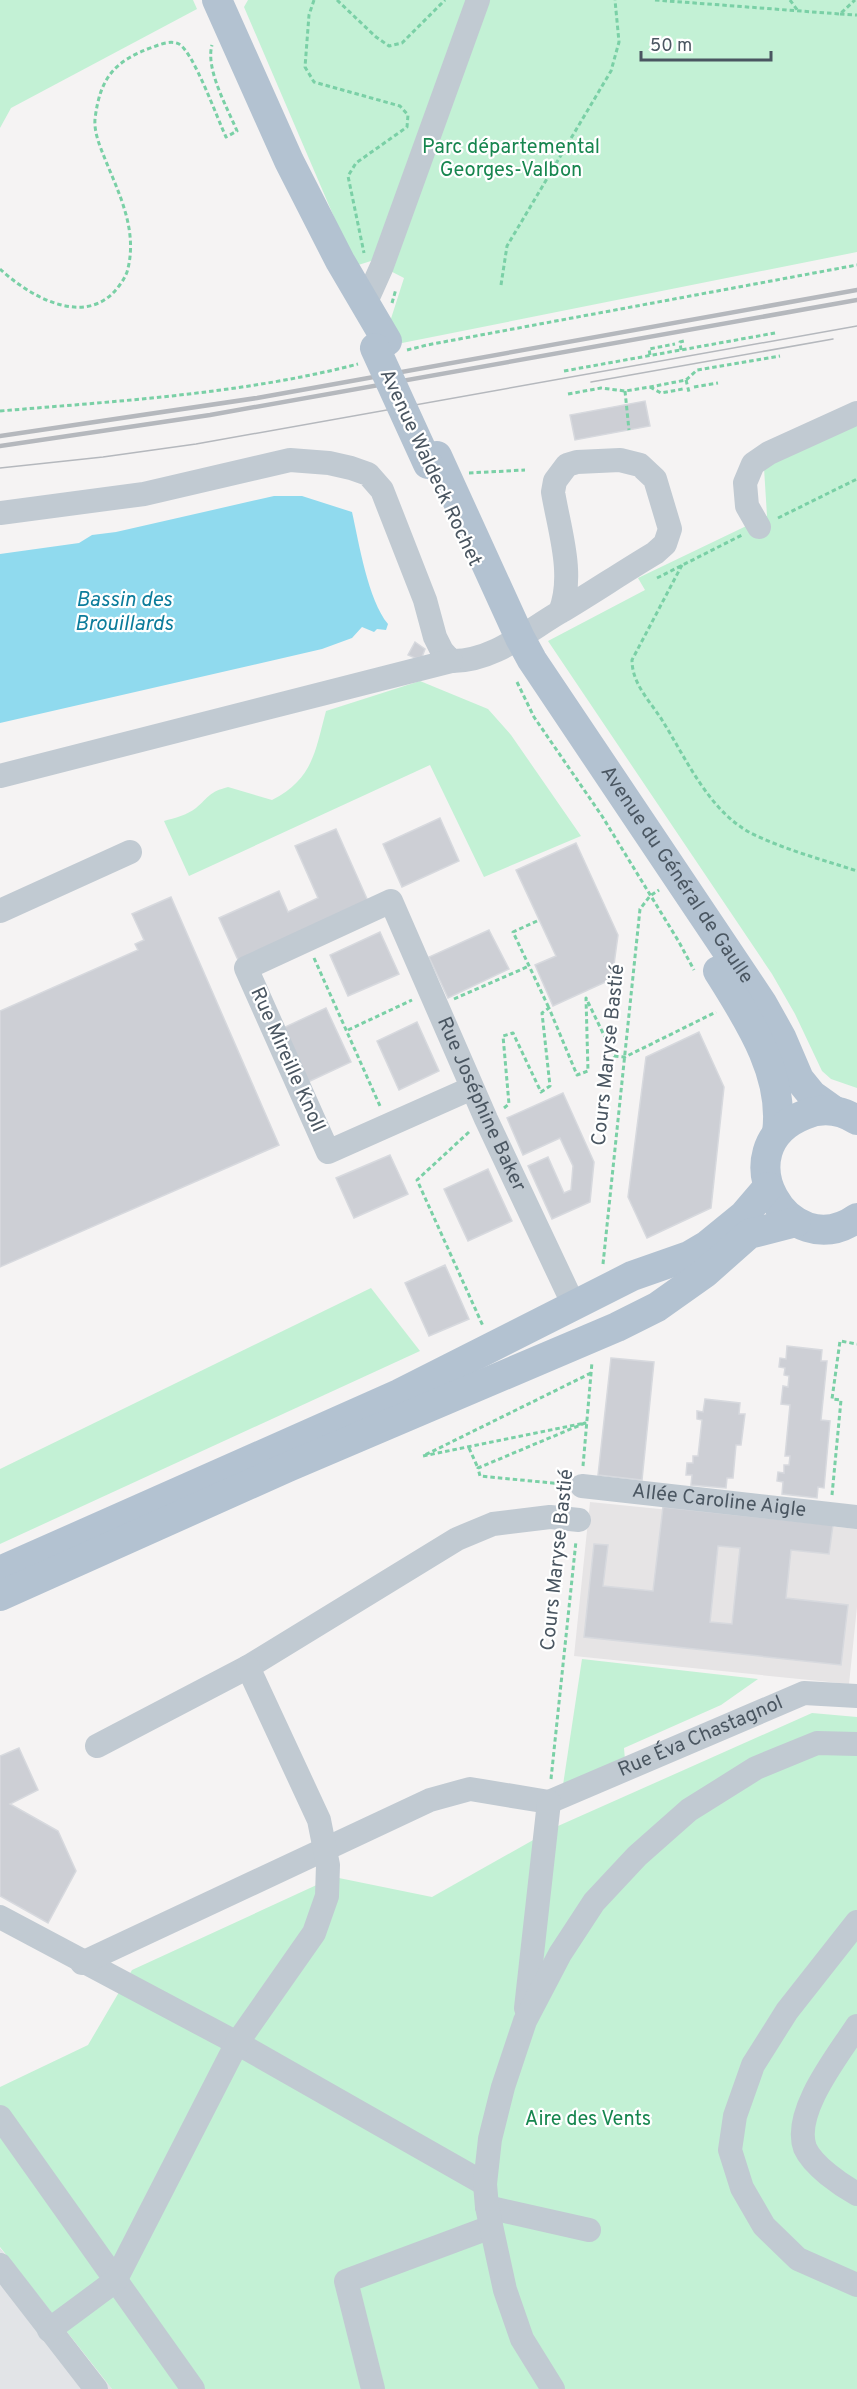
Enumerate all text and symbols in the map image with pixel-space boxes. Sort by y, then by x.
scale bar [641,24,772,62]
text: 50 m [650,35,692,58]
park label: Parc départemental Georges-Valbon [422,135,600,184]
street label: Avenue Waldeck Rochet [373,365,487,571]
water label: Bassin des Brouillards [75,587,174,638]
street label: Avenue du Général de Gaulle [594,761,759,989]
street label: Cours Maryse Bastié [587,963,631,1147]
street label: Rue Mireille Knoll [243,983,331,1137]
street label: Rue Joséphine Baker [430,1013,531,1196]
street label: Cours Maryse Bastié [536,1468,580,1652]
street label: Allée Caroline Aigle [631,1479,808,1524]
street label: Rue Éva Chastagnol [614,1690,787,1784]
park label: Aire des Vents [525,2107,651,2133]

